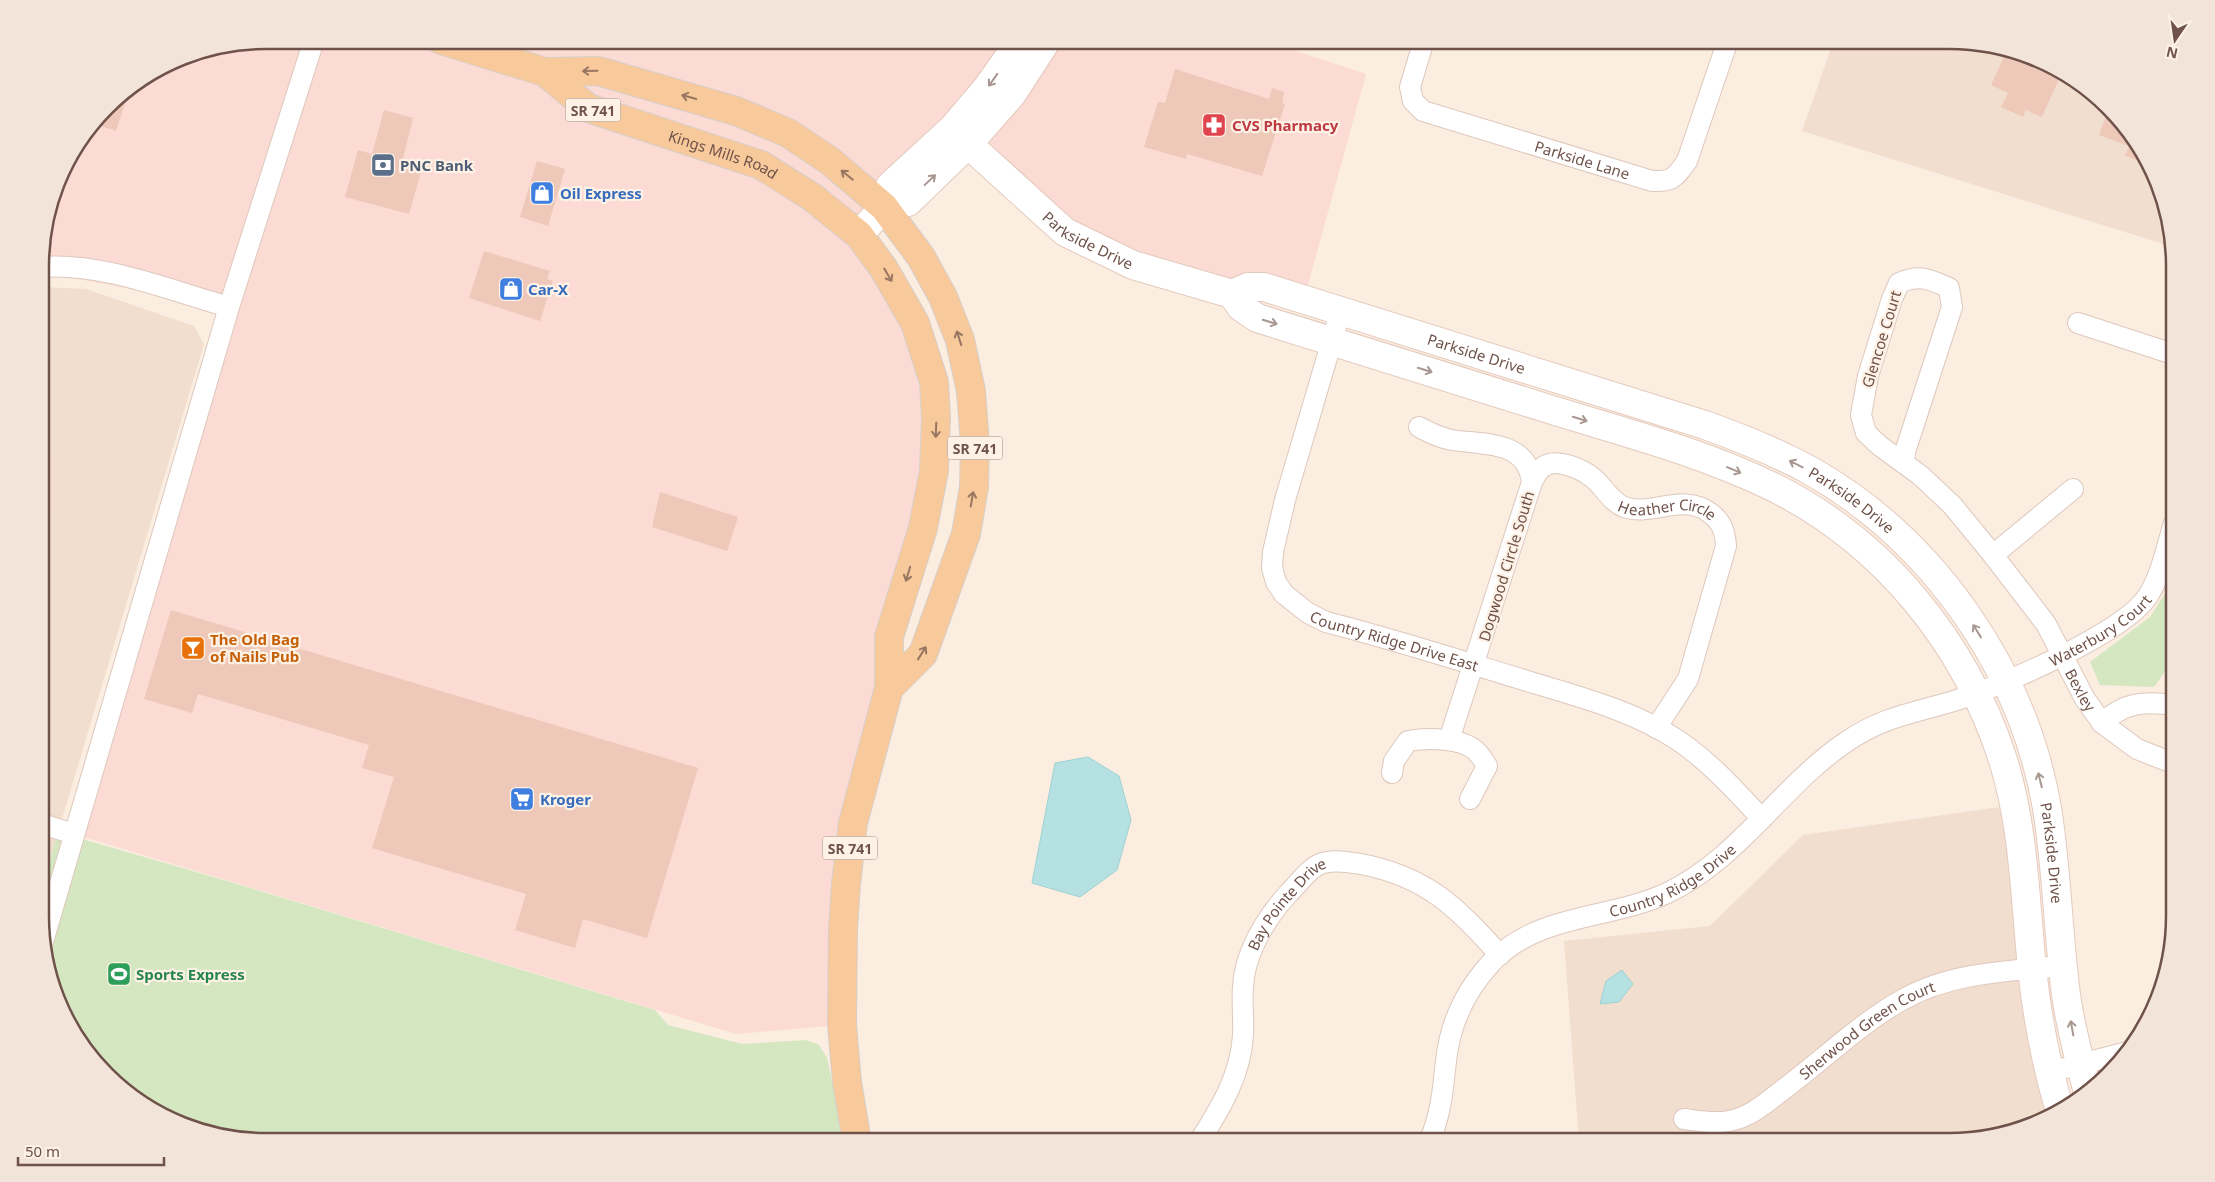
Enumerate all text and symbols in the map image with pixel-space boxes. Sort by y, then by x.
north arrow [2150,15,2200,65]
text: N [2164,43,2180,64]
one-way arrow [582,66,598,76]
one-way arrow [988,73,998,87]
one-way arrow [681,92,697,102]
road number: SR 741 [566,98,620,122]
pharmacy icon: CVS Pharmacy [1201,112,1227,138]
place label: CVS Pharmacy [1232,115,1339,135]
street label: Kings Mills Road [666,125,782,183]
street label: Parkside Lane [1532,136,1632,184]
bank icon: PNC Bank [370,152,396,178]
place label: PNC Bank [400,155,474,175]
one-way arrow [841,170,854,181]
one-way arrow [924,174,937,186]
shop icon: Oil Express [529,180,555,206]
place label: Oil Express [560,183,642,203]
street label: Parkside Drive [1038,207,1137,274]
one-way arrow [883,267,893,281]
shop icon: Car-X [498,276,524,302]
place label: Car-X [528,279,568,299]
street label: Glencoe Court [1857,287,1905,390]
one-way arrow [1261,318,1277,328]
street label: Parkside Drive [1425,329,1528,378]
one-way arrow [953,331,963,347]
one-way arrow [1417,366,1433,376]
one-way arrow [1572,414,1588,424]
one-way arrow [931,422,940,438]
road number: SR 741 [948,436,1002,459]
one-way arrow [1789,459,1804,468]
street label: Parkside Drive [1805,462,1899,537]
one-way arrow [1726,466,1741,476]
street label: Dogwood Circle South [1474,488,1538,644]
one-way arrow [967,491,977,507]
street label: Heather Circle [1615,494,1721,524]
one-way arrow [902,566,912,582]
street label: Waterbury Court [2046,590,2156,671]
street label: Country Ridge Drive East [1307,606,1481,676]
one-way arrow [1972,625,1982,639]
place label: The Old Bag of Nails Pub [210,629,299,666]
bar icon: The Old Bag of Nails Pub [180,635,206,661]
one-way arrow [916,646,927,660]
street label: Bexley [2061,665,2101,715]
one-way arrow [2035,773,2044,789]
supermarket icon: Kroger [509,786,535,812]
place label: Kroger [540,789,591,809]
street label: Parkside Drive [2036,801,2067,904]
road number: SR 741 [822,836,878,860]
street label: Country Ridge Drive [1607,839,1740,921]
street label: Bay Pointe Drive [1243,853,1329,953]
sports icon: Sports Express [106,961,132,987]
place label: Sports Express [136,964,245,984]
street label: Sherwood Green Court [1795,976,1938,1084]
one-way arrow [2067,1020,2077,1036]
scale bar [18,1134,164,1166]
text: 50 m [25,1141,60,1161]

